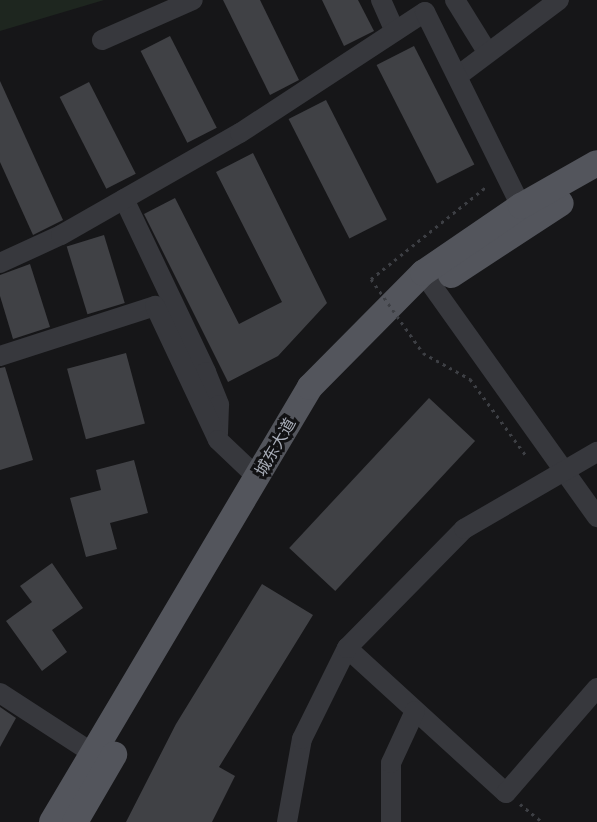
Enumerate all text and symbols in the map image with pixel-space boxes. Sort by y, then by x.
street label: 城东大道 [251,414,299,480]

